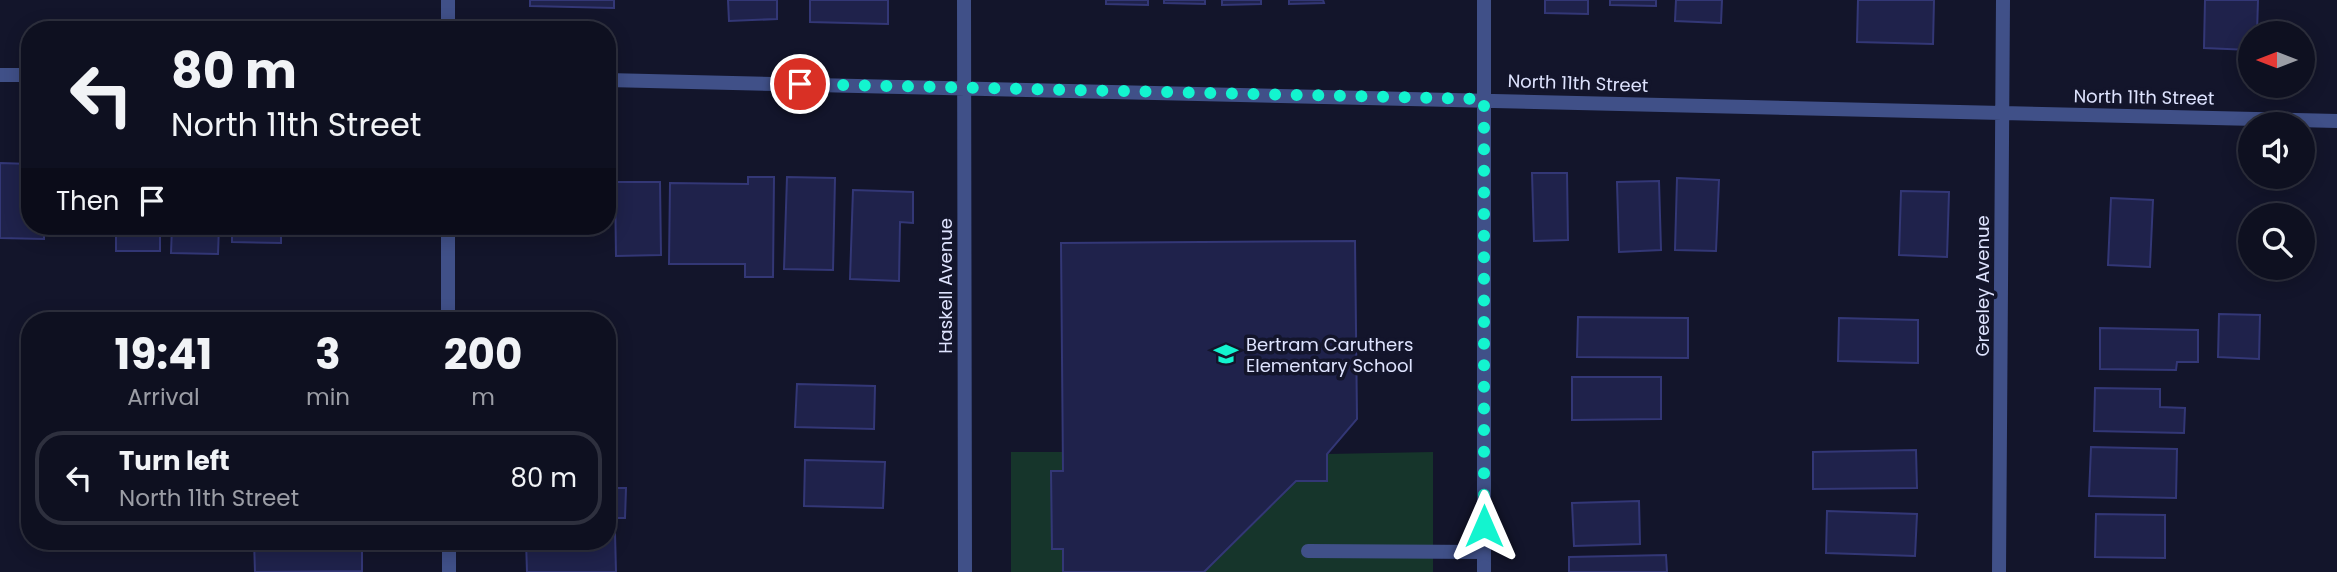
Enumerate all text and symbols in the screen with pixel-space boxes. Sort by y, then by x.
north arrow [2238,21,2315,98]
map controls [2238,21,2315,280]
text: 80 m [171,37,297,105]
icon: left [56,49,147,140]
pin [770,54,830,114]
icon: arrive [781,65,819,103]
street label: North 11th Street [1507,68,1649,98]
street label: North 11th Street [2073,83,2215,111]
text: North 11th Street [171,102,421,147]
button: sound [2238,112,2315,189]
icon: arrive [133,182,171,220]
text: Then [56,183,119,219]
button: search [2238,203,2315,280]
street label: Greeley Avenue [1970,215,1995,357]
street label: Haskell Avenue [933,218,958,354]
text: 19:41 [115,325,212,384]
text: 3 [315,325,341,384]
text: 200 [444,325,522,384]
place label: Bertram Caruthers Elementary School [1246,332,1413,378]
school or university icon: Bertram Caruthers Elementary School [1212,340,1240,368]
text: Arrival [127,381,200,413]
text: min [306,381,350,413]
text: m [471,381,495,413]
text: Turn left [119,443,230,479]
icon: left [60,459,98,497]
text: 80 m [511,460,577,496]
text: North 11th Street [119,482,299,514]
position arrow [1447,489,1521,563]

